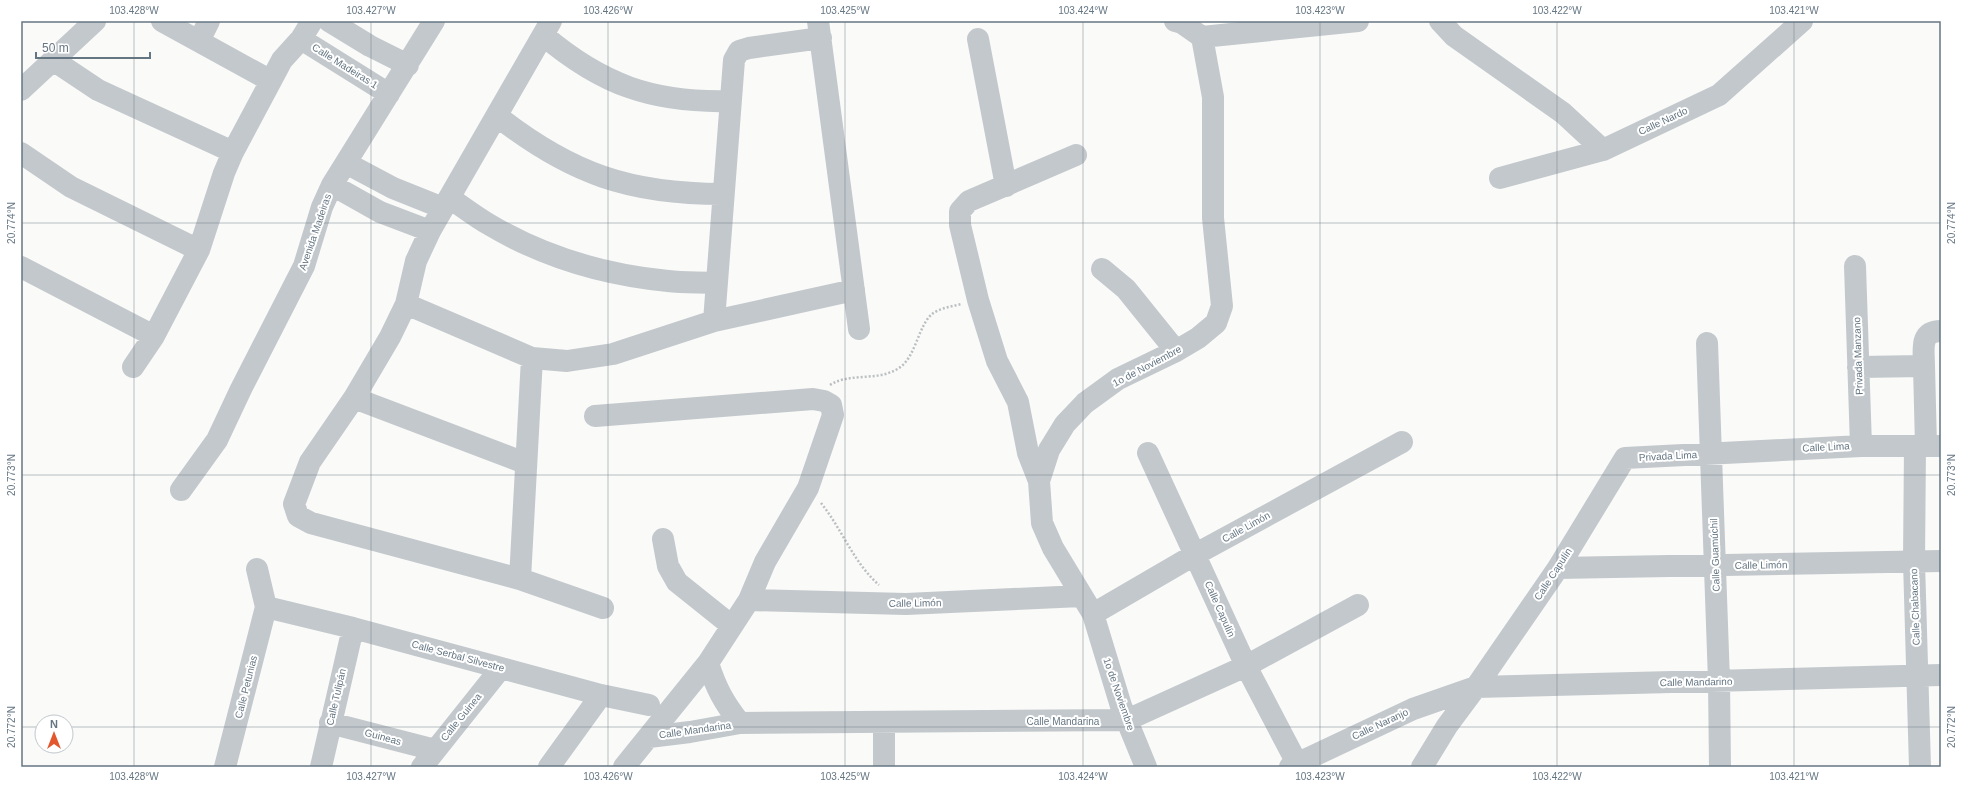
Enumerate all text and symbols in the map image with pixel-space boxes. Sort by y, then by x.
text: 103.428°W [109,5,159,16]
text: 103.427°W [346,5,396,16]
text: 103.426°W [583,5,633,16]
text: 103.425°W [820,5,870,16]
text: 103.424°W [1058,5,1108,16]
text: 103.423°W [1295,5,1345,16]
text: 103.422°W [1532,5,1582,16]
text: 103.421°W [1769,5,1819,16]
scale bar [36,34,150,60]
text: 50 m [42,41,69,55]
street label: Calle Madeiras 1 [310,41,380,91]
street label: Calle Nardo [1637,105,1690,137]
street label: Avenida Madeiras [297,192,333,272]
text: 20.774°N [6,202,17,244]
text: 20.774°N [1946,202,1957,244]
street label: Privada Manzano [1851,316,1865,395]
street label: 1o de Noviembre [1111,343,1184,389]
street label: Calle Lima [1802,440,1850,454]
street label: Privada Lima [1639,449,1698,463]
text: 20.773°N [6,454,17,496]
text: 20.773°N [1946,454,1957,496]
street label: Calle Limón [1220,509,1272,545]
street label: Calle Guamúchil [1708,518,1722,592]
street label: Calle Capulín [1532,546,1574,602]
street label: Calle Limón [1735,559,1787,571]
street label: Calle Chabacano [1908,568,1922,646]
street label: Calle Capulín [1203,579,1237,639]
street label: Calle Limón [889,597,941,609]
street label: Calle Serbal Silvestre [410,638,506,674]
street label: Calle Petunias [233,654,259,720]
street label: 1o de Noviembre [1101,656,1137,732]
street label: Calle Tulipán [324,668,348,726]
street label: Calle Mandarino [1659,676,1733,688]
street label: Calle Guinea [439,691,484,743]
text: 20.772°N [6,706,17,748]
street label: Calle Naranjo [1350,706,1410,742]
text: 20.772°N [1946,706,1957,748]
north arrow [34,714,74,754]
street label: Calle Mandarina [1027,716,1100,727]
text: N [50,718,58,730]
street label: Calle Mandarina [658,719,732,741]
street label: Guineas [364,727,402,747]
text: 103.428°W [109,771,159,782]
text: 103.427°W [346,771,396,782]
text: 103.426°W [583,771,633,782]
text: 103.425°W [820,771,870,782]
text: 103.424°W [1058,771,1108,782]
text: 103.423°W [1295,771,1345,782]
text: 103.422°W [1532,771,1582,782]
text: 103.421°W [1769,771,1819,782]

